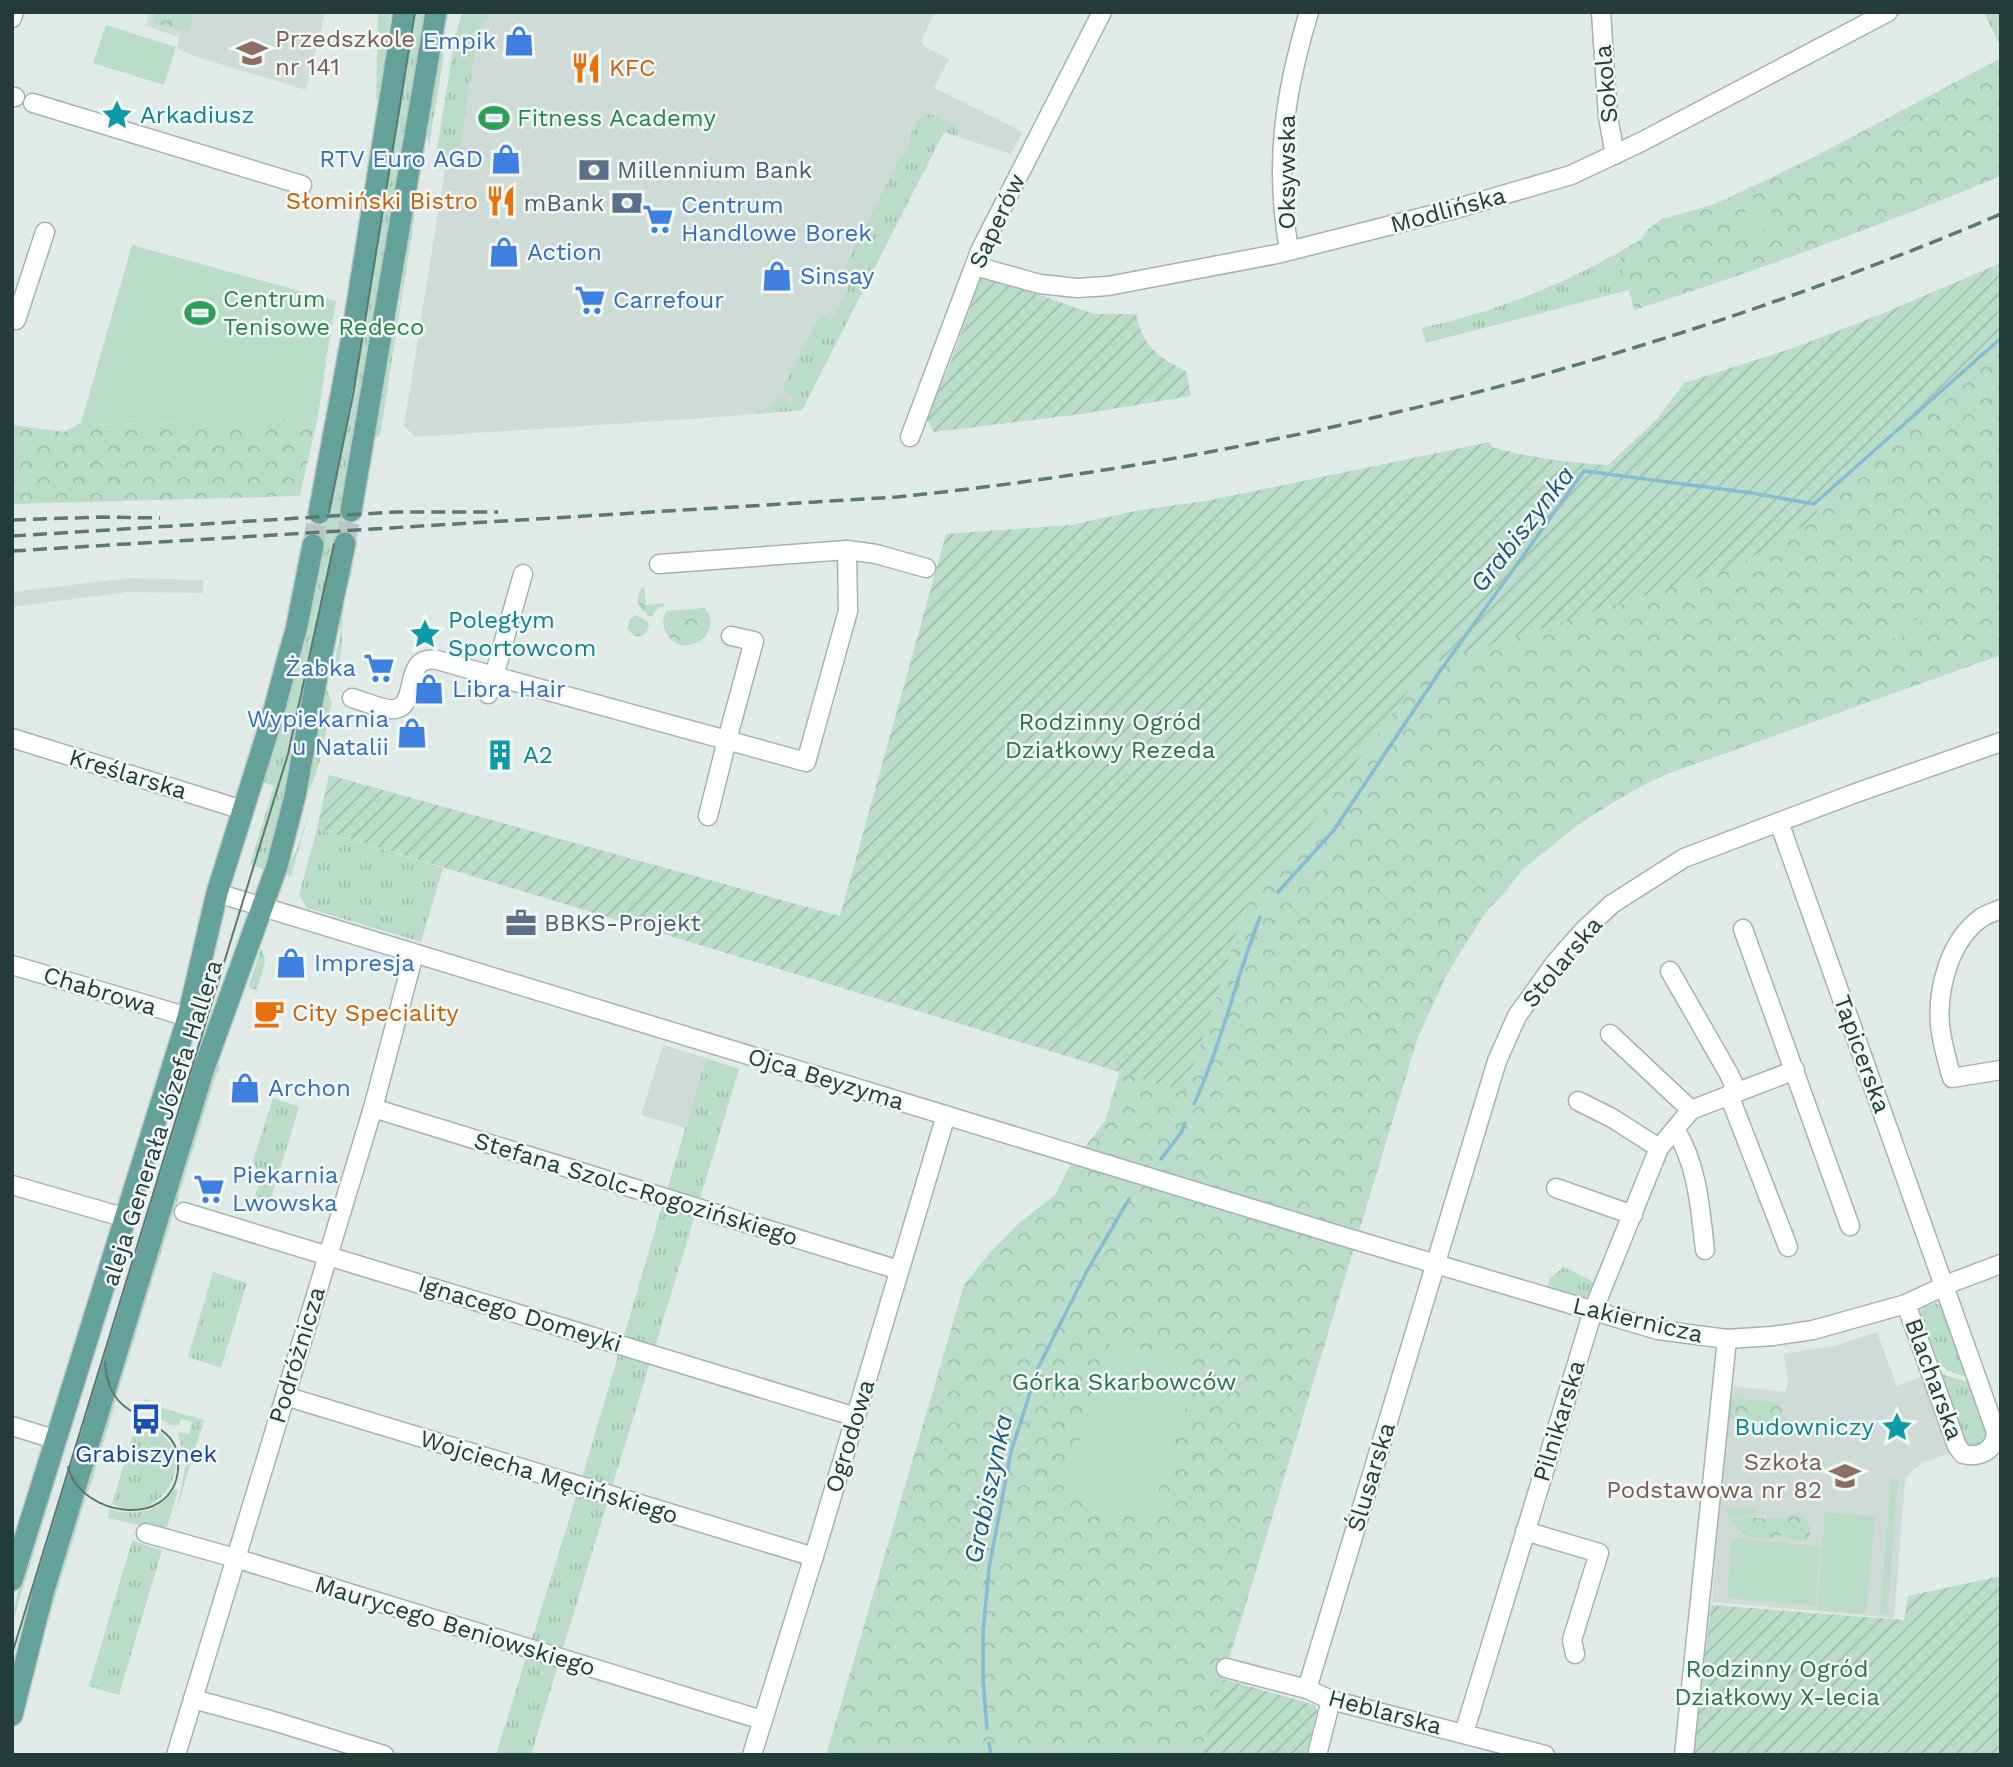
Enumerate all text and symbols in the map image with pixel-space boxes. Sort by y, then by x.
shop icon: Empik [502,24,536,58]
place label: Przedszkole nr 141 [275,25,415,81]
place label: Empik [423,27,496,55]
school or university icon: Przedszkole nr 141 [235,36,269,70]
street label: Sokola [1589,44,1623,124]
restaurant icon: KFC [569,51,603,85]
place label: KFC [609,54,656,82]
place icon: Arkadiusz [100,98,134,132]
place label: Arkadiusz [140,101,254,129]
sports icon: Fitness Academy [477,101,511,135]
place label: Fitness Academy [517,104,716,132]
street label: Oksywska [1273,115,1301,229]
shop icon: RTV Euro AGD [489,142,523,176]
place label: RTV Euro AGD [319,145,483,173]
bank icon: Millennium Bank [577,153,611,187]
place label: Millennium Bank [617,156,812,184]
street label: Saperów [963,169,1031,273]
street label: Modlińska [1387,181,1509,239]
restaurant icon: Słomiński Bistro [484,184,518,218]
bank icon: mBank [610,186,644,220]
place label: Słomiński Bistro [286,187,478,215]
place label: mBank [524,189,604,217]
place label: Centrum Handlowe Borek [681,191,872,247]
supermarket icon: Centrum Handlowe Borek [641,202,675,236]
shop icon: Action [487,235,521,269]
place label: Action [527,238,602,266]
shop icon: Sinsay [760,259,794,293]
place label: Sinsay [800,262,875,290]
supermarket icon: Carrefour [573,283,607,317]
place label: Centrum Tenisowe Redeco [223,285,424,341]
place label: Carrefour [613,286,724,314]
sports icon: Centrum Tenisowe Redeco [183,296,217,330]
water label: Grabiszynka [1463,460,1581,598]
place label: Poległym Sportowcom [448,606,596,662]
place icon: Poległym Sportowcom [408,617,442,651]
supermarket icon: Żabka [362,651,396,685]
place label: Żabka [285,654,356,682]
shop icon: Libra Hair [412,672,446,706]
place label: Libra Hair [452,675,566,703]
place label: Wypiekarnia u Natalii [247,705,389,761]
park label: Rodzinny Ogród Działkowy Rezeda [1005,708,1215,764]
shop icon: Wypiekarnia u Natalii [395,716,429,750]
building icon: A2 [483,738,517,772]
place label: A2 [523,741,553,769]
street label: Kreślarska [66,743,190,805]
office icon: BBKS-Projekt [504,906,538,940]
place label: BBKS-Projekt [544,909,701,937]
street label: Stolarska [1516,911,1608,1013]
shop icon: Impresja [274,946,308,980]
place label: Impresja [314,949,415,977]
street label: aleja Generała Józefa Hallera [96,956,228,1290]
street label: Chabrowa [40,961,160,1021]
street label: Tapicerska [1828,991,1896,1117]
cafe icon: City Speciality [252,996,286,1030]
place label: City Speciality [292,999,459,1027]
street label: Ojca Beyzyma [745,1042,907,1116]
shop icon: Archon [228,1071,262,1105]
place label: Archon [268,1074,351,1102]
street label: Stefana Szolc-Rogozińskiego [471,1126,801,1252]
place label: Piekarnia Lwowska [232,1161,338,1217]
supermarket icon: Piekarnia Lwowska [192,1172,226,1206]
street label: Ignacego Domeyki [415,1270,625,1358]
street label: Podróżnicza [263,1283,331,1427]
street label: Lakiernicza [1570,1291,1706,1349]
street label: Blacharska [1899,1314,1969,1444]
street label: Pilnikarska [1527,1357,1591,1485]
park label: Górka Skarbowców [1012,1368,1236,1396]
street label: Ogrodowa [820,1376,880,1496]
bus stop icon: Grabiszynek [129,1402,163,1436]
place icon: Budowniczy [1880,1410,1914,1444]
water label: Grabiszynka [958,1412,1018,1566]
place label: Budowniczy [1735,1413,1875,1441]
street label: Ślusarska [1341,1419,1401,1535]
street label: Wojciecha Męcińskiego [416,1424,682,1530]
place label: Grabiszynek [75,1440,217,1468]
place label: Szkoła Podstawowa nr 82 [1606,1448,1822,1504]
school or university icon: Szkoła Podstawowa nr 82 [1828,1459,1862,1493]
street label: Maurycego Beniowskiego [311,1570,599,1682]
park label: Rodzinny Ogród Działkowy X-lecia [1674,1655,1880,1711]
street label: Heblarska [1325,1683,1445,1741]

